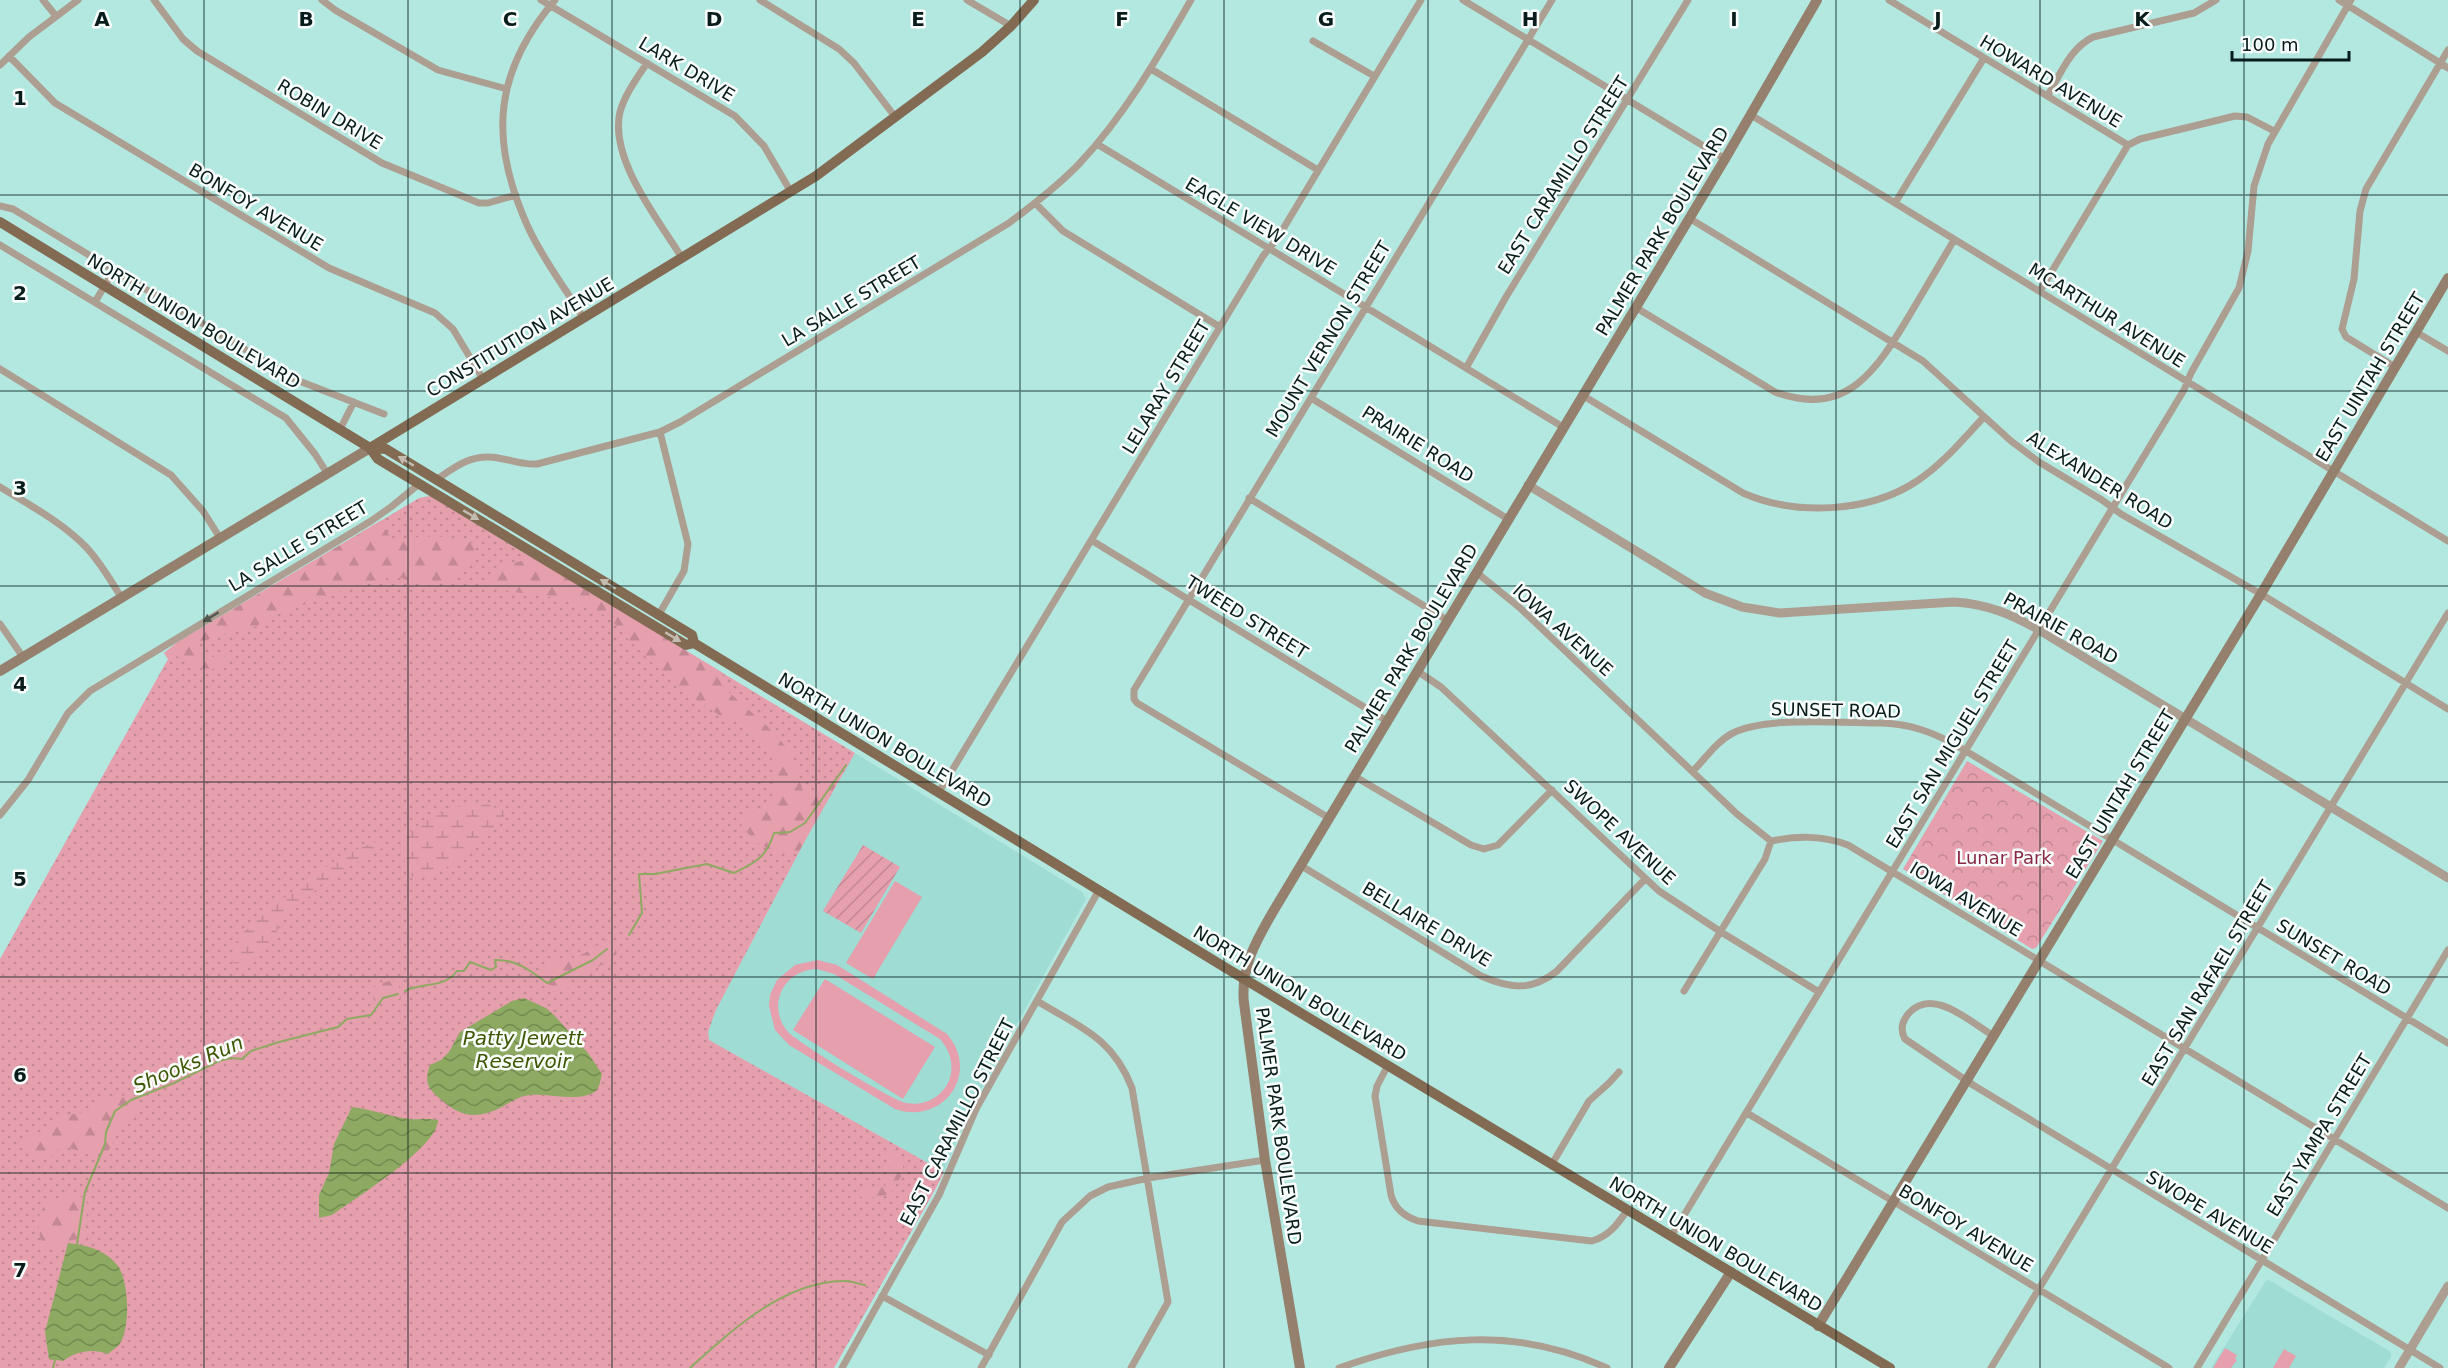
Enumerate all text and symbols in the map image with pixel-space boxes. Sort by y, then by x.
text: A [94,7,110,31]
text: B [298,7,314,31]
text: C [503,7,517,31]
text: D [706,7,722,31]
text: E [911,7,925,31]
text: F [1115,7,1129,31]
text: G [1318,7,1334,31]
text: H [1522,7,1538,31]
text: I [1730,7,1738,31]
text: J [1932,7,1942,31]
text: K [2134,7,2151,31]
scale bar [2232,24,2349,62]
street label: HOWARD AVENUE [1976,30,2126,132]
street label: LARK DRIVE [635,32,739,106]
text: 100 m [2241,34,2299,55]
street label: EAST CARAMILLO STREET [1493,71,1633,278]
street label: ROBIN DRIVE [274,74,386,154]
text: 1 [13,86,27,110]
street label: PALMER PARK BOULEVARD [1591,123,1733,339]
street label: BONFOY AVENUE [185,159,327,255]
street label: EAGLE VIEW DRIVE [1182,173,1340,279]
street label: MOUNT VERNON STREET [1261,236,1395,441]
street label: NORTH UNION BOULEVARD [84,249,304,393]
street label: LA SALLE STREET [778,251,925,351]
street label: MCARTHUR AVENUE [2025,258,2189,372]
street label: CONSTITUTION AVENUE [423,273,617,401]
text: 2 [13,281,27,305]
street label: EAST UINTAH STREET [2311,288,2429,465]
street label: LELARAY STREET [1118,315,1215,458]
street label: PRAIRIE ROAD [1358,401,1478,487]
street label: ALEXANDER ROAD [2023,427,2177,533]
one-way arrow [398,456,414,467]
text: 3 [13,476,27,500]
street label: LA SALLE STREET [225,496,372,596]
one-way arrow [463,509,479,520]
street label: PALMER PARK BOULEVARD [1340,540,1482,756]
street label: TWEED STREET [1181,571,1313,663]
one-way arrow [600,579,616,590]
street label: IOWA AVENUE [1509,580,1617,680]
street label: PRAIRIE ROAD [2000,588,2122,668]
one-way arrow [203,611,219,622]
one-way arrow [665,632,682,642]
street label: EAST SAN MIGUEL STREET [1881,635,2023,852]
street label: NORTH UNION BOULEVARD [775,668,995,812]
text: 4 [13,672,27,696]
street label: SUNSET ROAD [1771,698,1901,722]
street label: EAST UINTAH STREET [2061,705,2179,882]
street label: SWOPE AVENUE [1560,775,1680,889]
park label: Lunar Park [1956,847,2052,868]
street label: IOWA AVENUE [1906,857,2026,941]
text: 5 [13,867,27,891]
street label: EAST SAN RAFAEL STREET [2137,876,2277,1090]
street label: BELLAIRE DRIVE [1359,877,1495,971]
street label: SUNSET ROAD [2273,914,2395,1000]
street label: NORTH UNION BOULEVARD [1190,921,1410,1065]
street label: PALMER PARK BOULEVARD [1252,1006,1306,1246]
street label: EAST CARAMILLO STREET [896,1014,1019,1229]
water label: Patty Jewett Reservoir [463,1026,585,1073]
water label: Shooks Run [129,1030,247,1098]
street label: EAST YAMPA STREET [2262,1049,2376,1220]
text: 6 [13,1063,27,1087]
street label: SWOPE AVENUE [2143,1166,2277,1258]
street label: NORTH UNION BOULEVARD [1606,1172,1826,1316]
street label: BONFOY AVENUE [1895,1180,2037,1276]
text: 7 [13,1258,27,1282]

